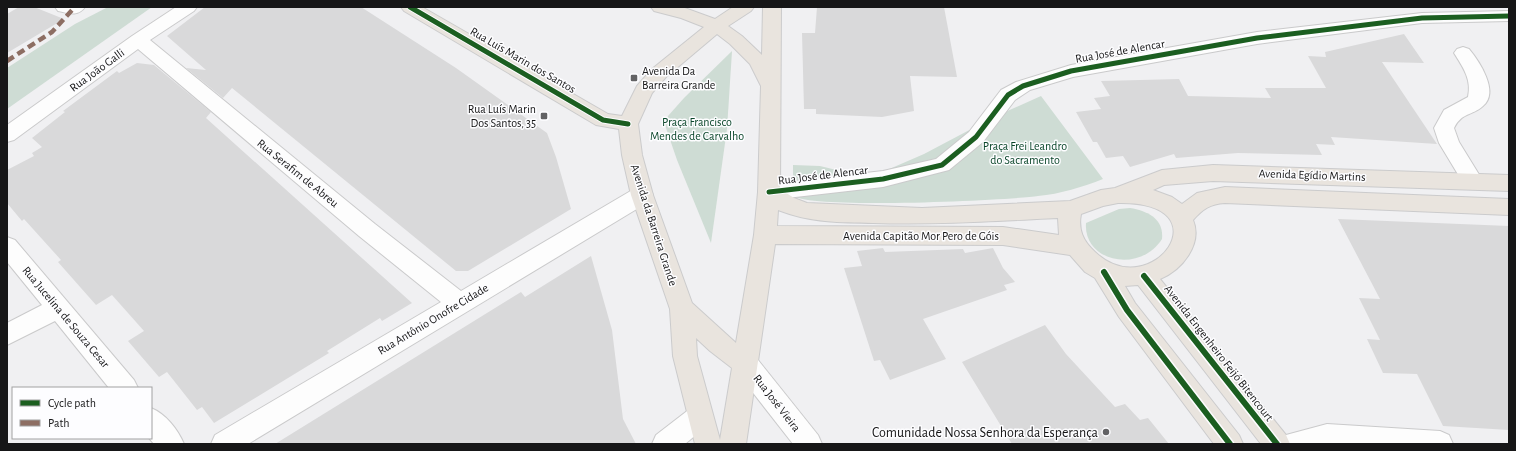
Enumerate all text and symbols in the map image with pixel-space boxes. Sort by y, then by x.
street label: Rua Luís Marin dos Santos [468,25,578,95]
street label: Rua José de Alencar [1074,37,1166,65]
street label: Rua João Galli [67,46,127,94]
place label: Avenida Da Barreira Grande [642,65,715,91]
marker: Avenida Da Barreira Grande [629,73,639,83]
place label: Rua Luís Marin Dos Santos, 35 [468,103,536,129]
marker: Rua Luís Marin Dos Santos, 35 [539,111,549,121]
park label: Praça Francisco Mendes de Carvalho [650,116,744,142]
street label: Rua Serafim de Abreu [255,137,341,209]
park label: Praça Frei Leandro do Sacramento [983,140,1067,166]
street label: Avenida da Barreira Grande [629,163,679,287]
street label: Rua José de Alencar [777,164,869,186]
street label: Avenida Egídio Martins [1258,167,1366,183]
street label: Avenida Capitão Mor Pero de Góis [843,230,999,242]
street label: Rua Jucelina de Souza Cesar [20,264,112,370]
street label: Rua Antônio Onofre Cidade [376,281,490,357]
street label: Avenida Engenheiro Feijó Bitencourt [1161,283,1276,424]
street label: Rua José Vieira [751,372,803,434]
legend [12,387,152,439]
text: Cycle path [48,397,96,410]
text: Path [48,417,70,429]
place label: Comunidade Nossa Senhora da Esperança [872,426,1099,440]
marker: Comunidade Nossa Senhora da Esperança [1101,427,1111,437]

